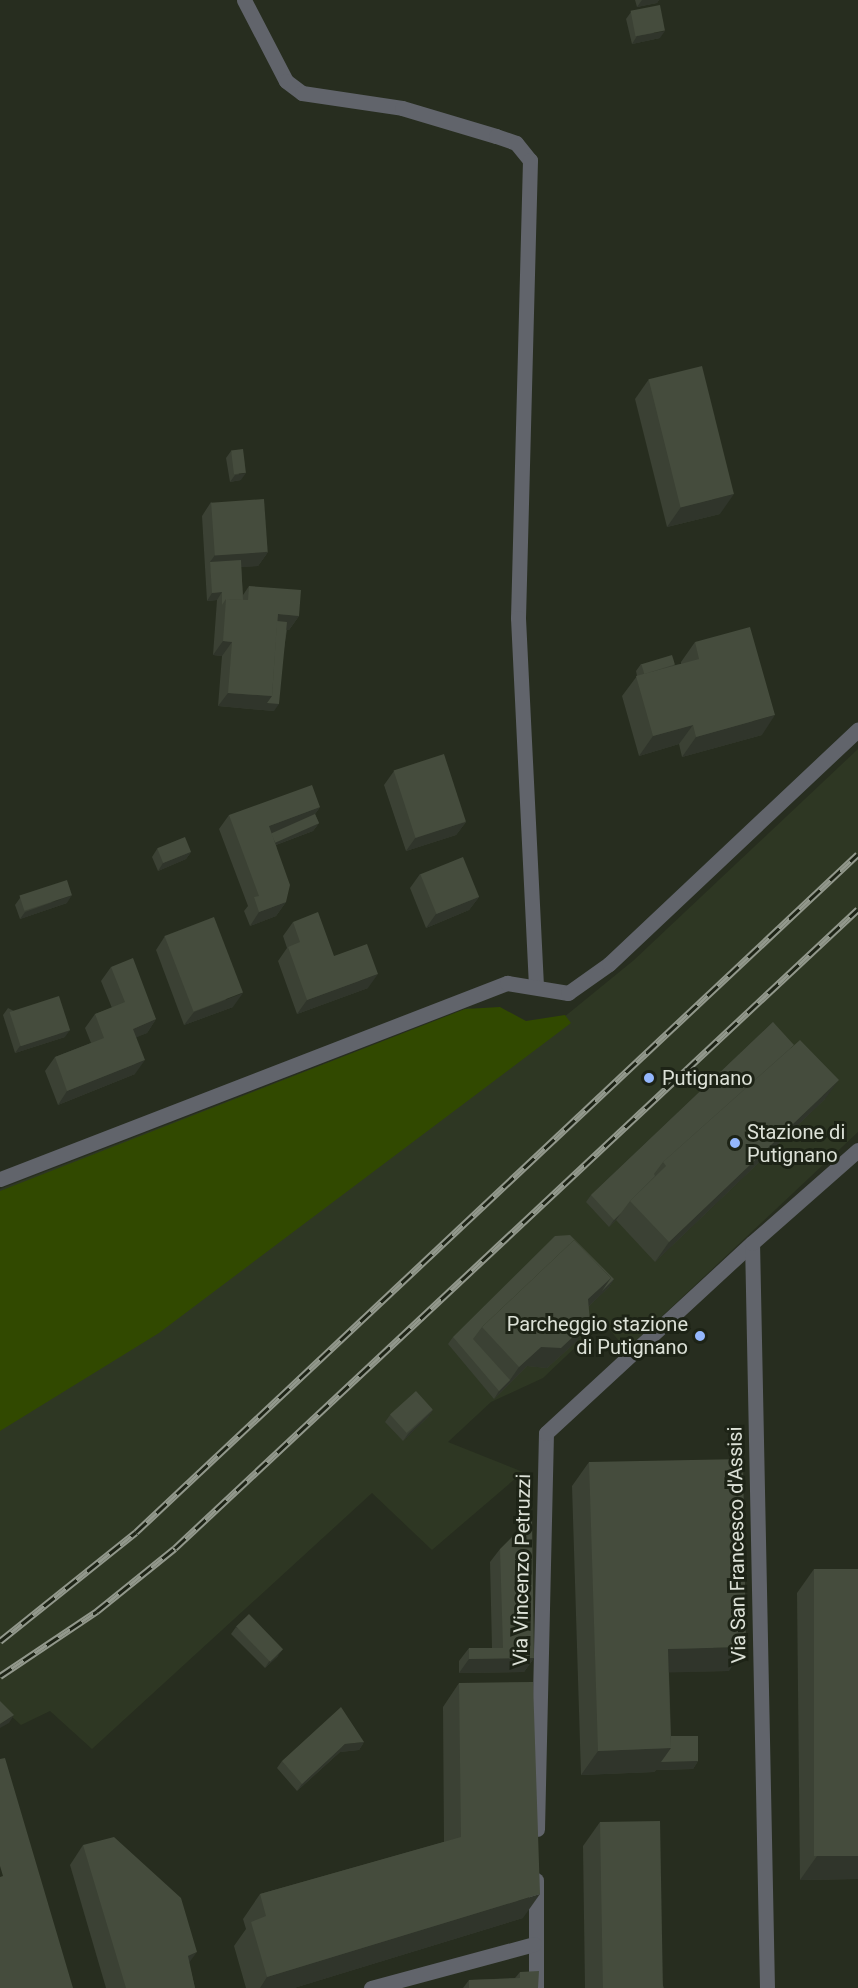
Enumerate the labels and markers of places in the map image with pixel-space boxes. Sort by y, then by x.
place label: Putignano [662,1066,753,1090]
marker: Putignano [640,1069,658,1087]
place label: Stazione di Putignano [747,1120,845,1167]
marker: Stazione di Putignano [728,1136,742,1150]
place label: Parcheggio stazione di Putignano [507,1312,688,1359]
marker: Parcheggio stazione di Putignano [693,1329,707,1343]

